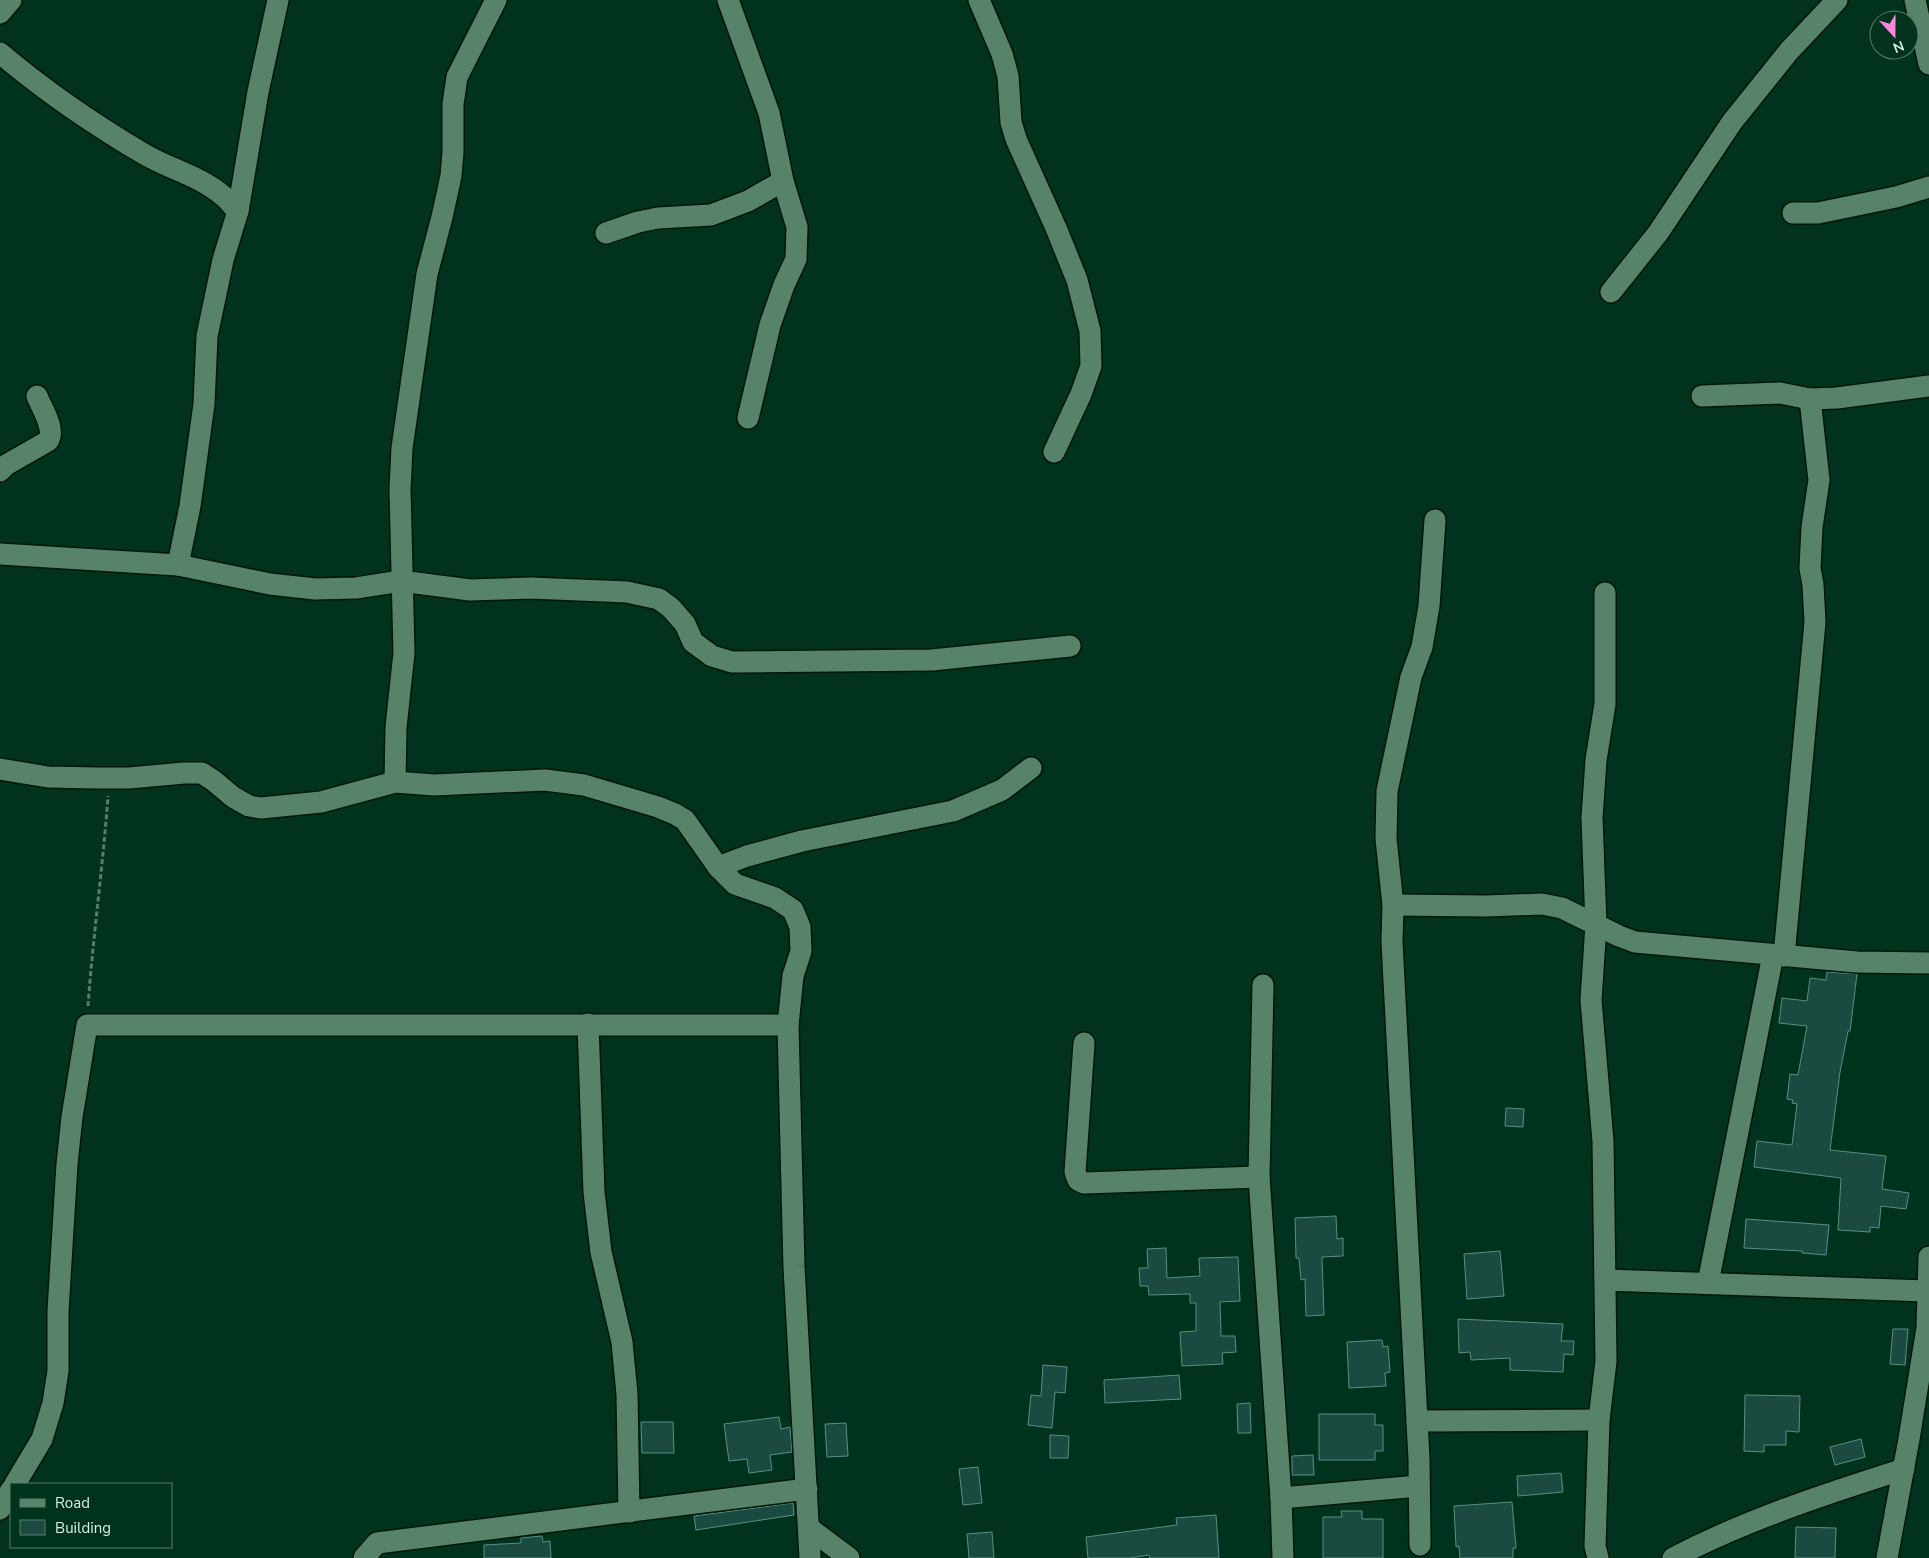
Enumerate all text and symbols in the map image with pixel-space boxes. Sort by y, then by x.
north arrow [1869,10,1919,60]
text: N [1890,36,1907,57]
legend [10,1483,172,1548]
text: Road [55,1493,90,1513]
text: Building [55,1518,111,1538]

